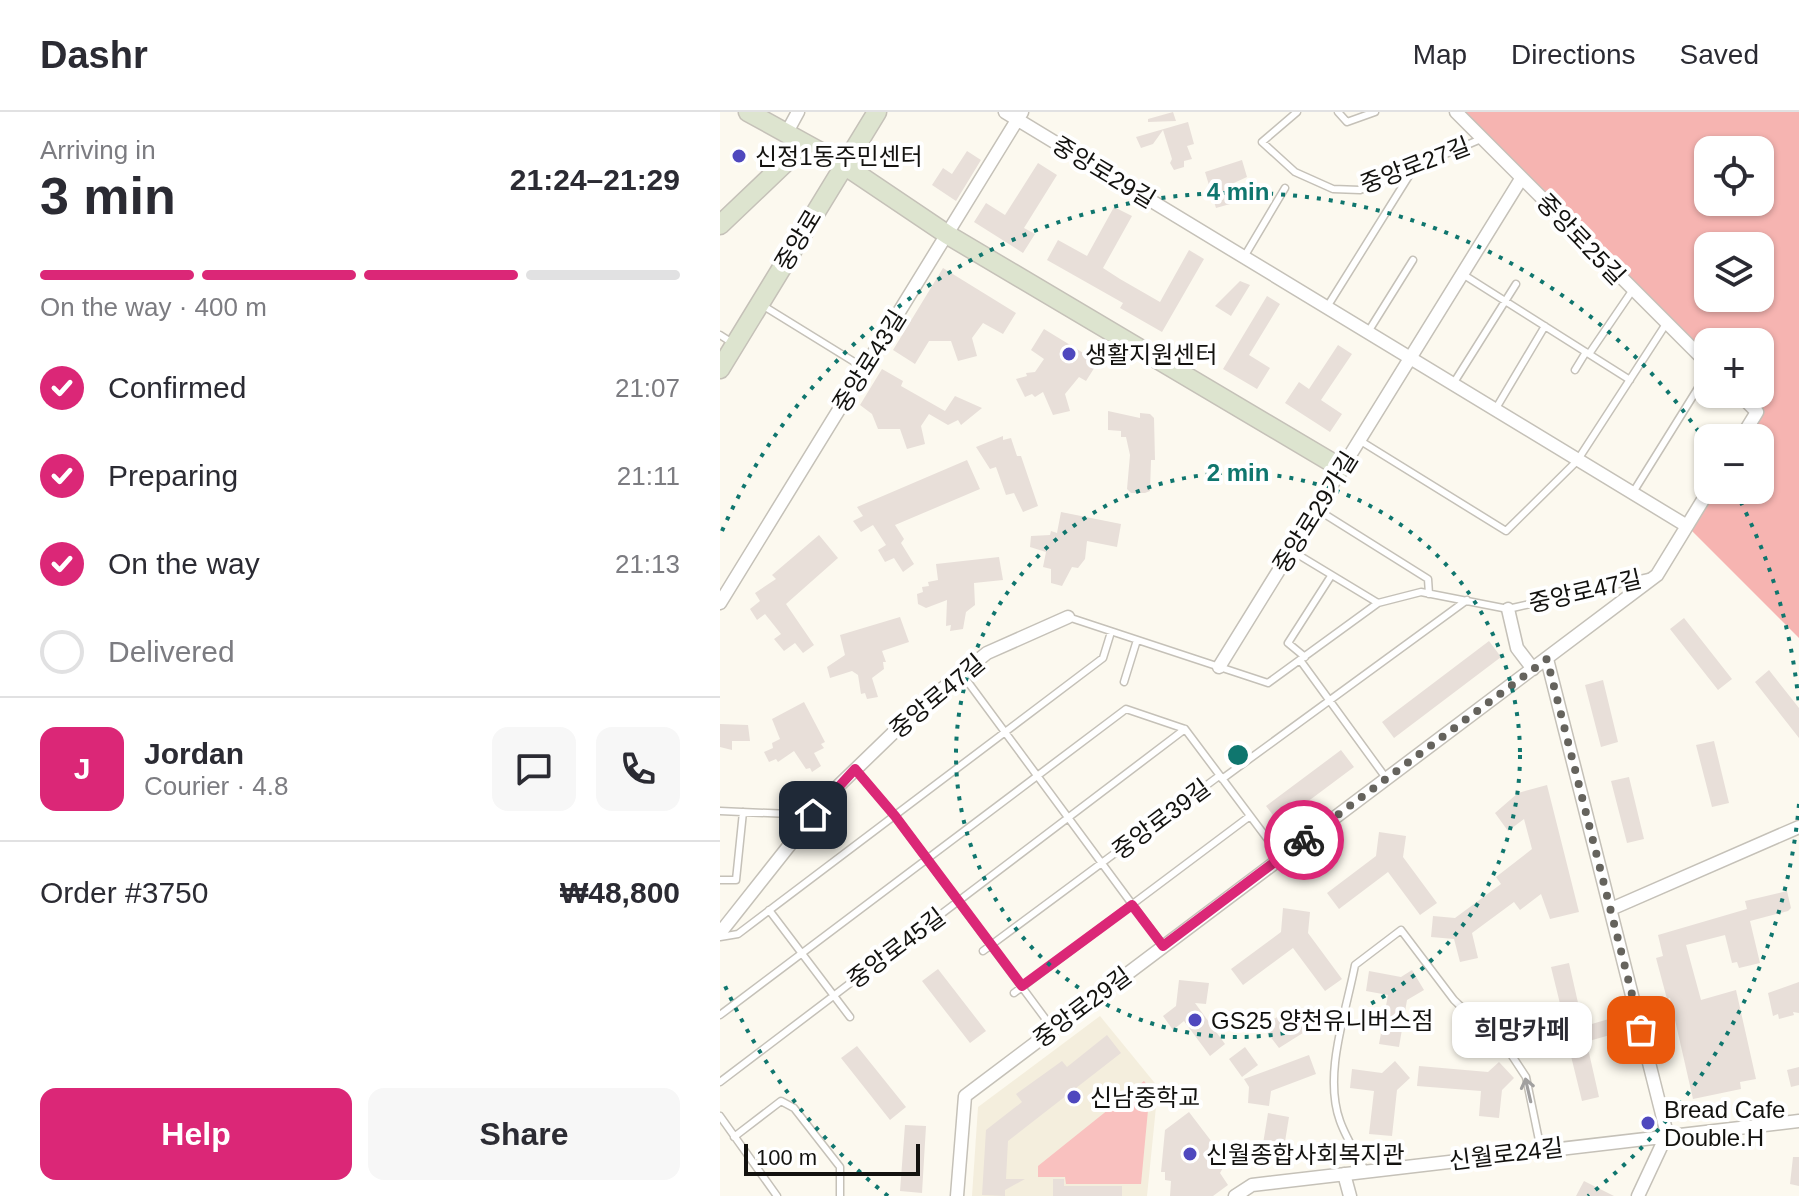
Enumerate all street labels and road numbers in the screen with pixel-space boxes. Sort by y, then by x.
street label: 중앙로29길 [1048,131,1160,213]
street label: 중앙로27길 [1356,132,1474,198]
street label: 중앙로25길 [1531,188,1631,290]
street label: 중앙로 [769,205,827,275]
street label: 중앙로43길 [827,305,911,417]
street label: 중앙로29가길 [1267,447,1363,577]
street label: 중앙로47길 [1526,565,1644,617]
street label: 중앙로47길 [884,649,990,743]
street label: 중앙로39길 [1107,774,1215,864]
street label: 중앙로45길 [842,903,950,993]
street label: 중앙로29길 [1028,962,1136,1052]
street label: 신월로24길 [1447,1134,1565,1174]

